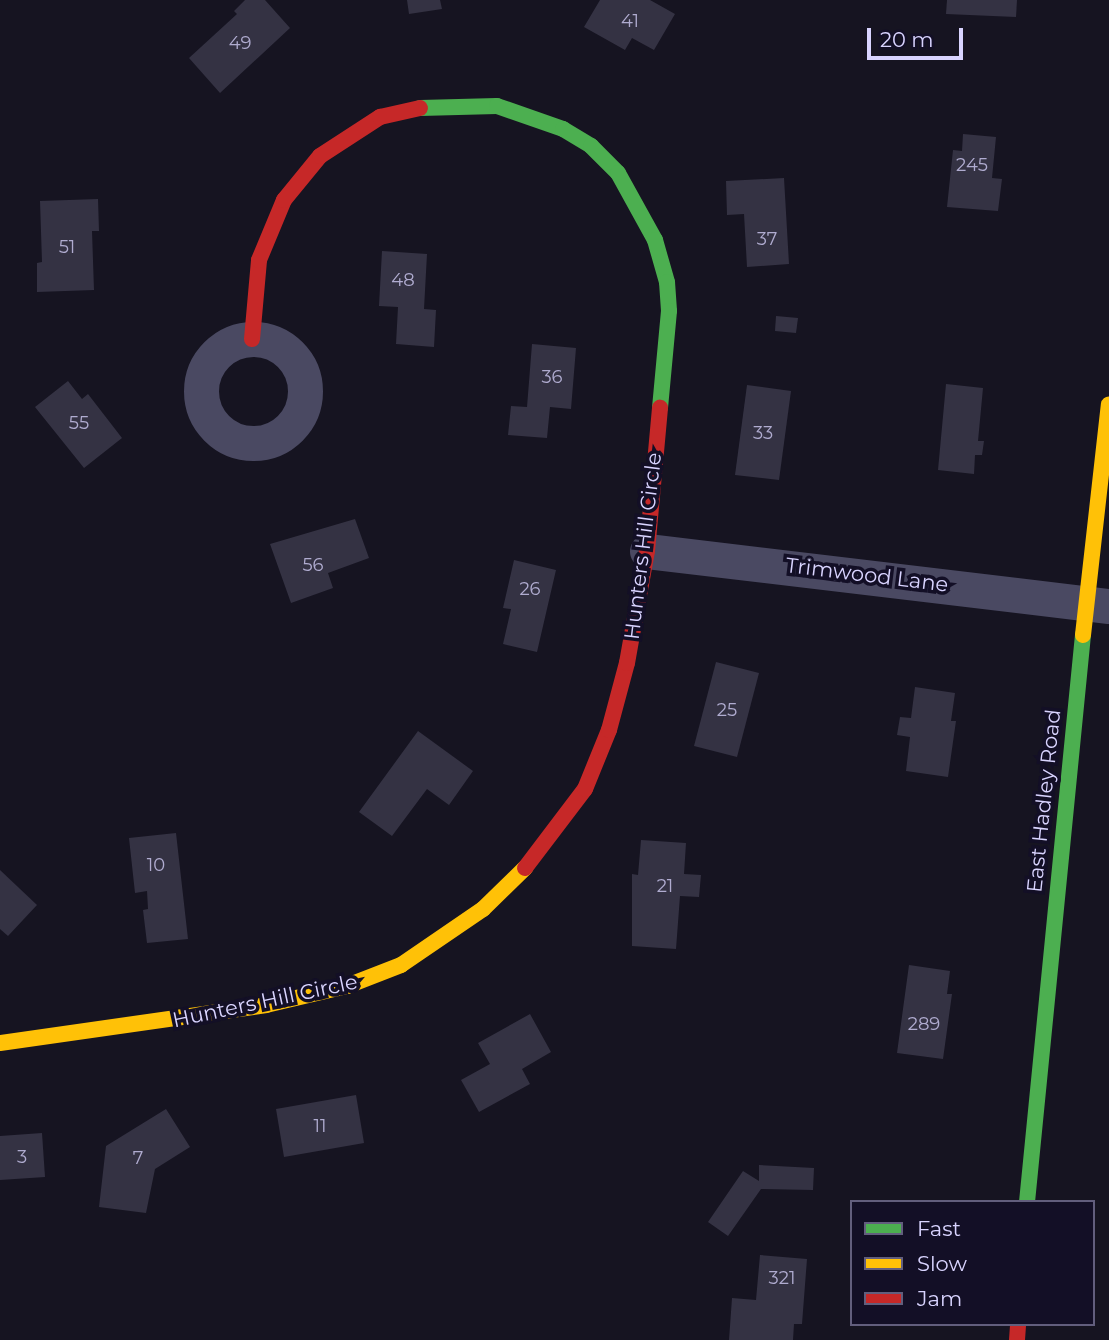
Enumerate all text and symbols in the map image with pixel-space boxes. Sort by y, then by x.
house number: 41 [621,10,639,32]
scale bar [871,14,967,58]
text: 20 m [880,27,934,52]
house number: 49 [229,32,251,54]
house number: 245 [956,154,988,176]
house number: 37 [757,228,777,250]
house number: 51 [59,236,75,258]
house number: 48 [391,269,415,291]
house number: 36 [541,366,563,388]
house number: 55 [69,412,89,434]
house number: 33 [753,422,773,444]
street label: Hunters Hill Circle [619,451,667,641]
street label: Trimwood Lane [784,553,950,597]
house number: 56 [302,554,324,576]
house number: 26 [519,578,541,600]
house number: 25 [717,699,737,721]
street label: East Hadley Road [1022,708,1066,894]
house number: 10 [147,854,165,876]
house number: 21 [657,875,673,897]
street label: Hunters Hill Circle [170,969,360,1033]
house number: 289 [908,1013,940,1035]
house number: 11 [314,1115,326,1137]
house number: 3 [17,1146,27,1168]
house number: 7 [133,1147,143,1169]
legend [850,1200,1095,1326]
text: Fast [917,1216,961,1241]
text: Slow [917,1251,967,1276]
house number: 321 [769,1267,795,1289]
text: Jam [917,1286,962,1311]

